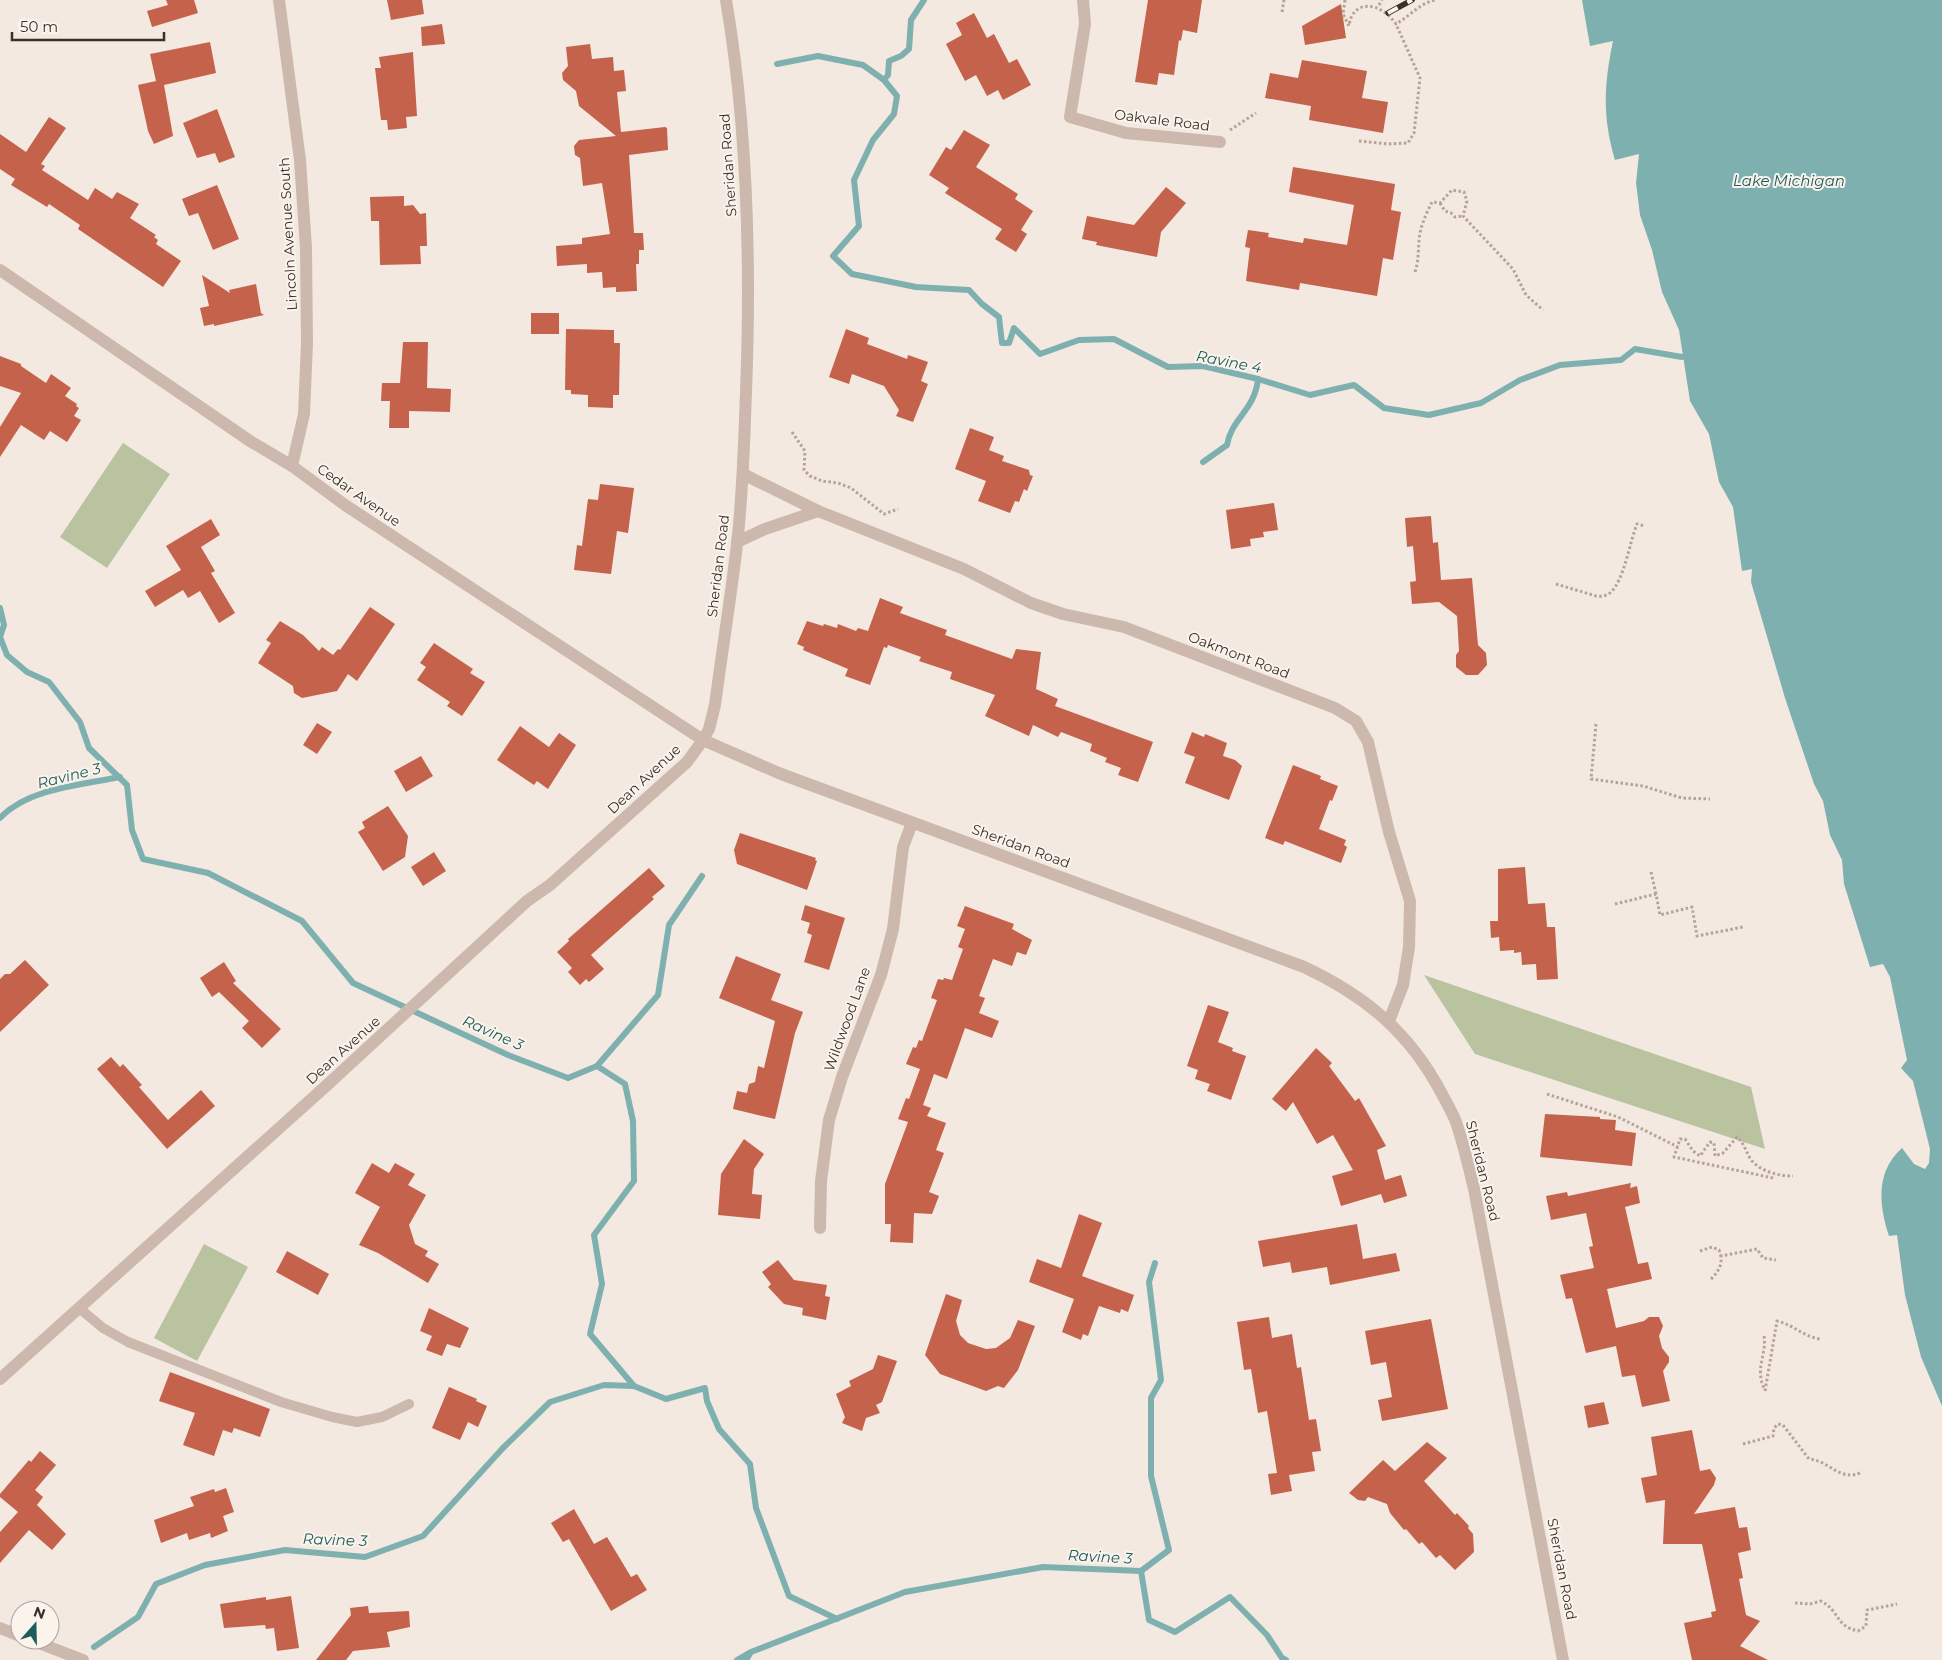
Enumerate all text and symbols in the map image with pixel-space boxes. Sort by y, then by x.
scale bar [12,10,165,42]
text: 50 m [20,17,58,36]
street label: Oakvale Road [1113,105,1211,135]
street label: Sheridan Road [715,113,741,217]
street label: Lincoln Avenue South [275,157,301,311]
water label: Lake Michigan [1733,171,1845,190]
water label: Ravine 4 [1195,346,1263,377]
street label: Cedar Avenue [314,460,404,530]
street label: Sheridan Road [703,514,733,618]
street label: Oakmont Road [1186,627,1292,683]
street label: Dean Avenue [603,740,685,818]
water label: Ravine 3 [35,758,103,793]
street label: Sheridan Road [969,820,1073,872]
street label: Wildwood Lane [820,964,874,1074]
water label: Ravine 3 [460,1011,527,1055]
street label: Dean Avenue [302,1012,384,1088]
street label: Sheridan Road [1462,1119,1504,1223]
street label: Sheridan Road [1543,1517,1581,1621]
water label: Ravine 3 [302,1529,368,1550]
water label: Ravine 3 [1067,1545,1133,1568]
north arrow [10,1600,60,1650]
text: N [31,1602,48,1623]

